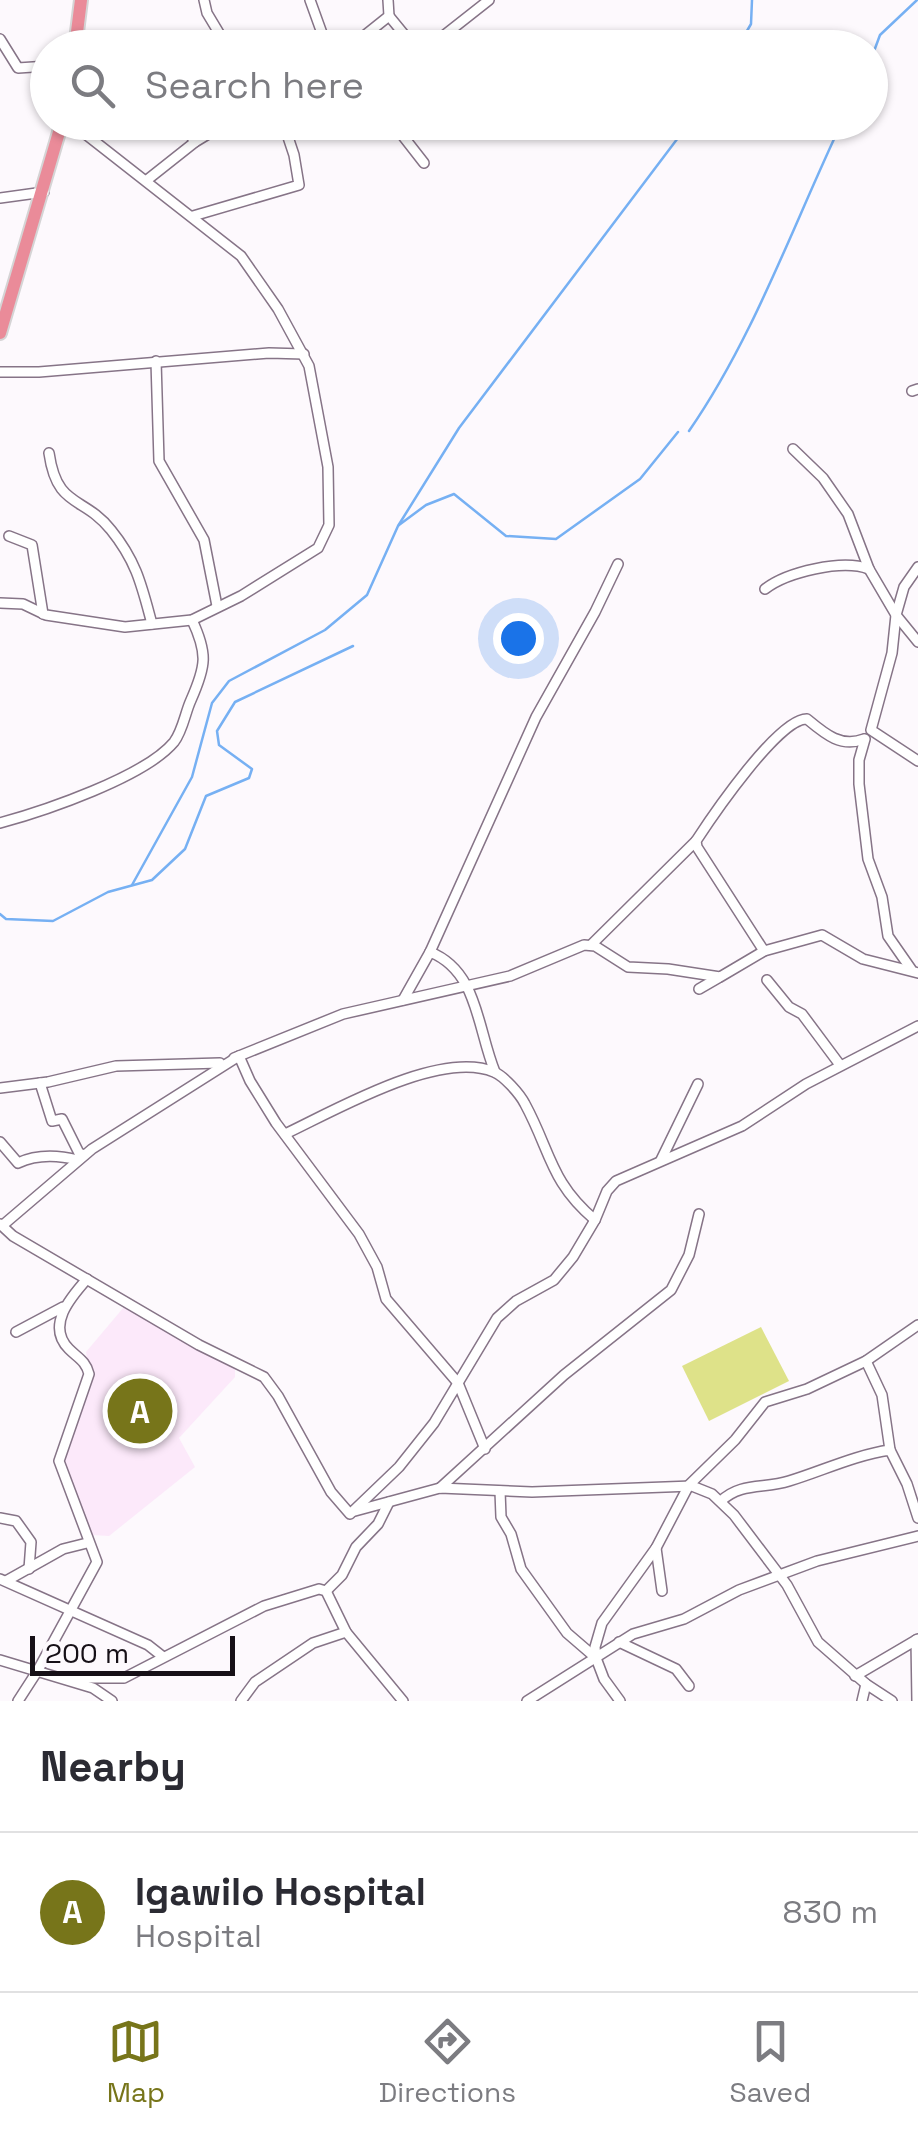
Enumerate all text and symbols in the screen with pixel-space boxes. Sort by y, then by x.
search box [30,30,888,140]
icon: search [65,58,120,113]
text: Search here [145,61,364,109]
your location [493,613,544,664]
pin: A [108,1374,172,1448]
scale bar [30,1631,235,1676]
text: 200 m [45,1635,129,1671]
text: Nearby [40,1740,186,1793]
text: Igawilo Hospital [135,1868,426,1916]
text: A [62,1892,83,1932]
text: 830 m [782,1892,878,1932]
text: Hospital [135,1916,262,1956]
tab: Map [107,2014,165,2110]
tab: Directions [379,2014,516,2110]
tab: Saved [730,2014,811,2110]

